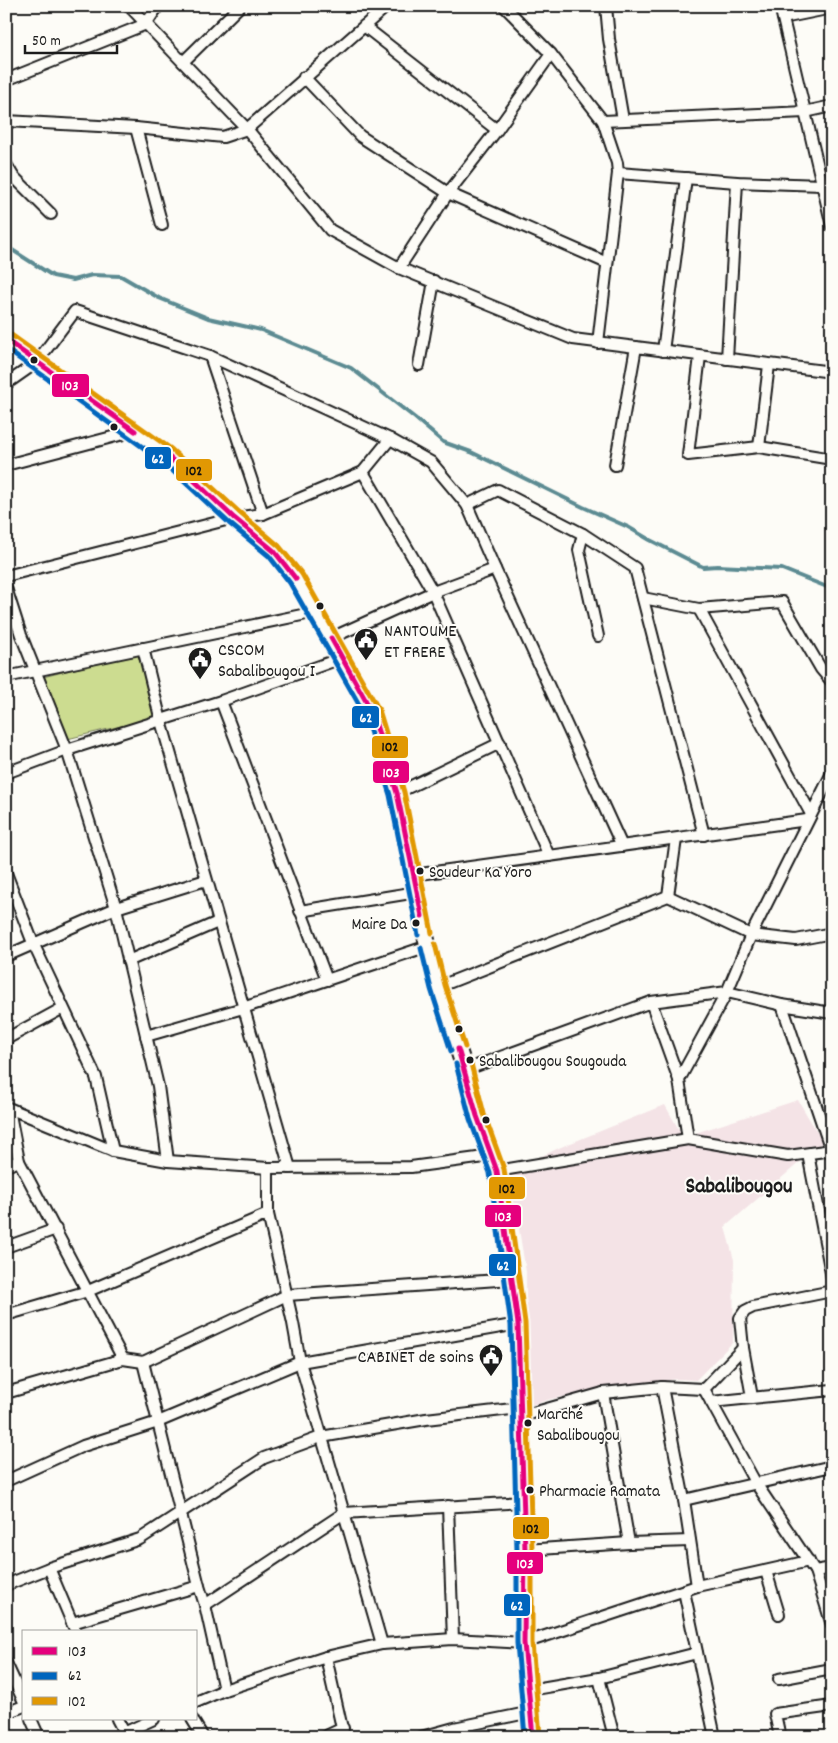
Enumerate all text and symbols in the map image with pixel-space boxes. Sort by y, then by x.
scale bar [25,22,118,54]
text: 50 m [32,31,61,53]
unlabelled marker [29,355,39,365]
line badge: 103 [51,373,90,398]
text: 103 [62,377,78,397]
unlabelled marker [109,422,119,432]
line badge: 62 [144,446,172,470]
text: 62 [152,450,164,470]
line badge: 102 [175,458,213,482]
text: 102 [186,462,202,482]
unlabelled marker [315,601,325,611]
place label: NANTOUME ET FRERE [384,620,457,666]
public building icon: NANTOUME ET FRERE [353,627,379,661]
place label: CSCOM Sabalibougou I [218,639,316,685]
public building icon: CSCOM Sabalibougou I [187,646,213,680]
line badge: 62 [351,705,380,729]
text: 62 [360,709,372,729]
line badge: 102 [371,735,409,759]
text: 102 [382,738,398,758]
line badge: 103 [372,760,410,784]
text: 103 [383,764,399,784]
place label: Soudeur Ka Yoro [429,862,532,886]
marker: Soudeur Ka Yoro [415,866,425,876]
place label: Maire Da [352,914,408,938]
marker: Maire Da [411,918,421,928]
unlabelled marker [454,1024,464,1034]
place label: Sabalibougou Sougouda [479,1051,627,1075]
marker: Sabalibougou Sougouda [465,1055,475,1065]
unlabelled marker [481,1115,491,1125]
district label: Sabalibougou [686,1172,792,1203]
line badge: 102 [488,1176,526,1200]
text: 102 [499,1180,515,1200]
line badge: 103 [484,1204,522,1228]
text: 103 [495,1208,511,1228]
line badge: 62 [488,1253,517,1277]
text: 62 [497,1257,509,1277]
public building icon: CABINET de soins [478,1343,504,1377]
place label: CABINET de soins [358,1346,474,1371]
place label: Marché Sabalibougou [537,1404,620,1449]
marker: Marché Sabalibougou [523,1418,533,1428]
place label: Pharmacie Ramata [539,1481,661,1505]
marker: Pharmacie Ramata [525,1485,535,1495]
line badge: 102 [512,1516,550,1540]
text: 102 [523,1520,539,1540]
line badge: 103 [506,1551,544,1575]
text: 103 [517,1555,533,1575]
line badge: 62 [503,1593,531,1617]
text: 62 [511,1597,523,1617]
legend [22,1630,198,1720]
text: 103 [68,1642,86,1664]
text: 62 [68,1666,82,1688]
text: 102 [68,1692,86,1714]

